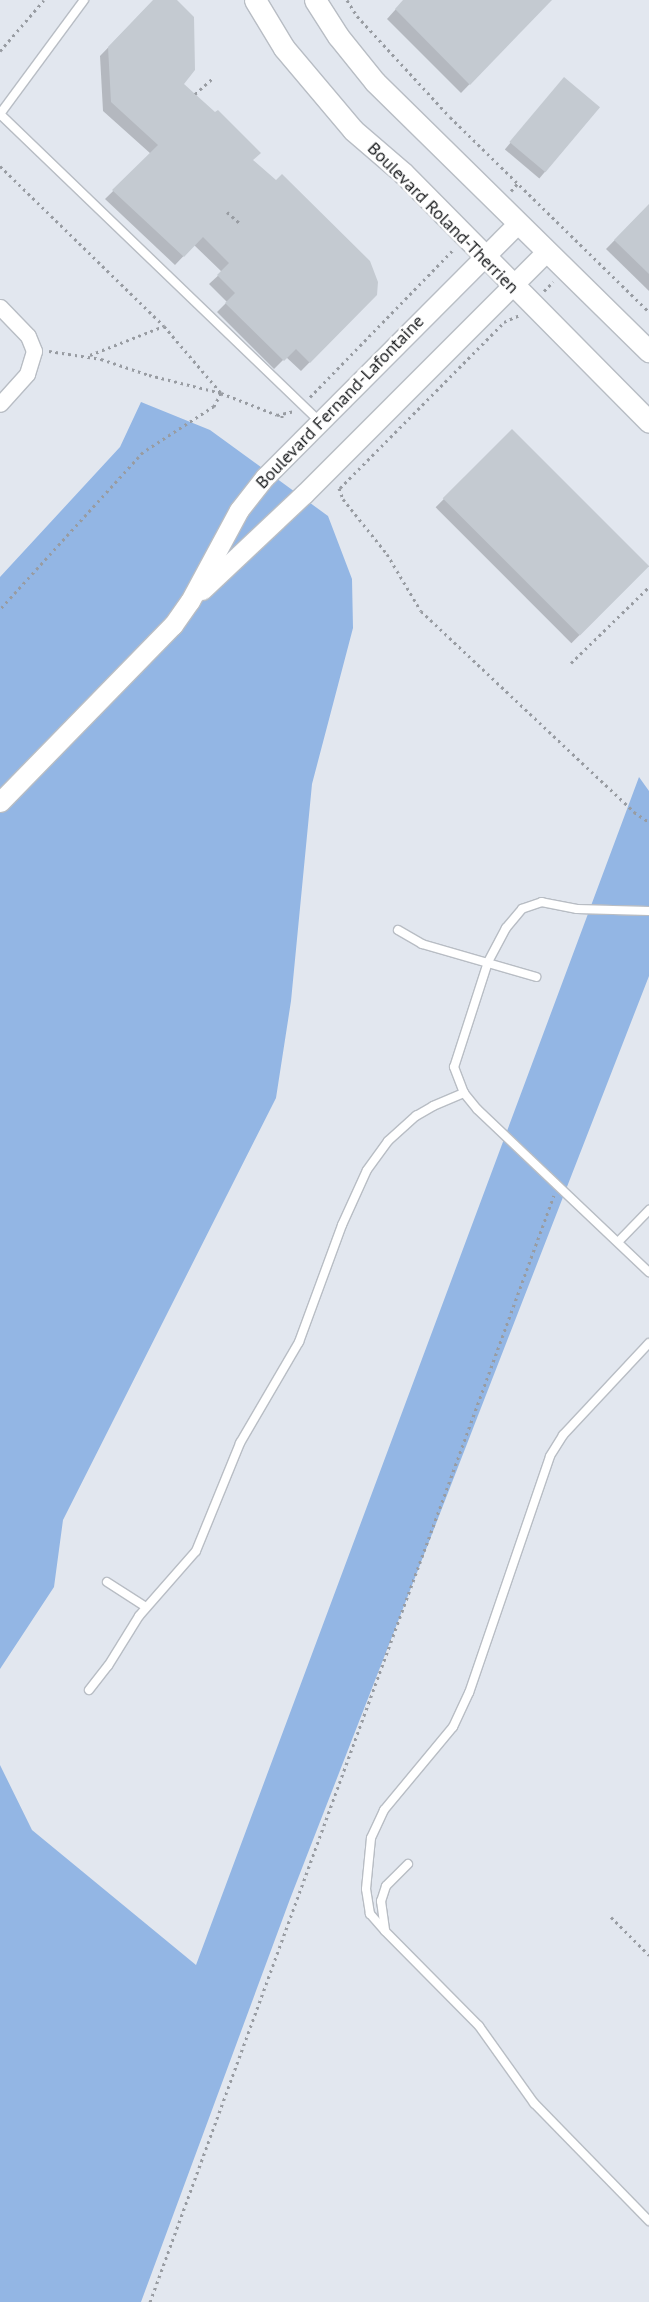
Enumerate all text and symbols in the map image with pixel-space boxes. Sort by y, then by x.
street label: Boulevard Roland-Therrien [363,138,523,298]
street label: Boulevard Fernand-Lafontaine [251,311,429,493]

